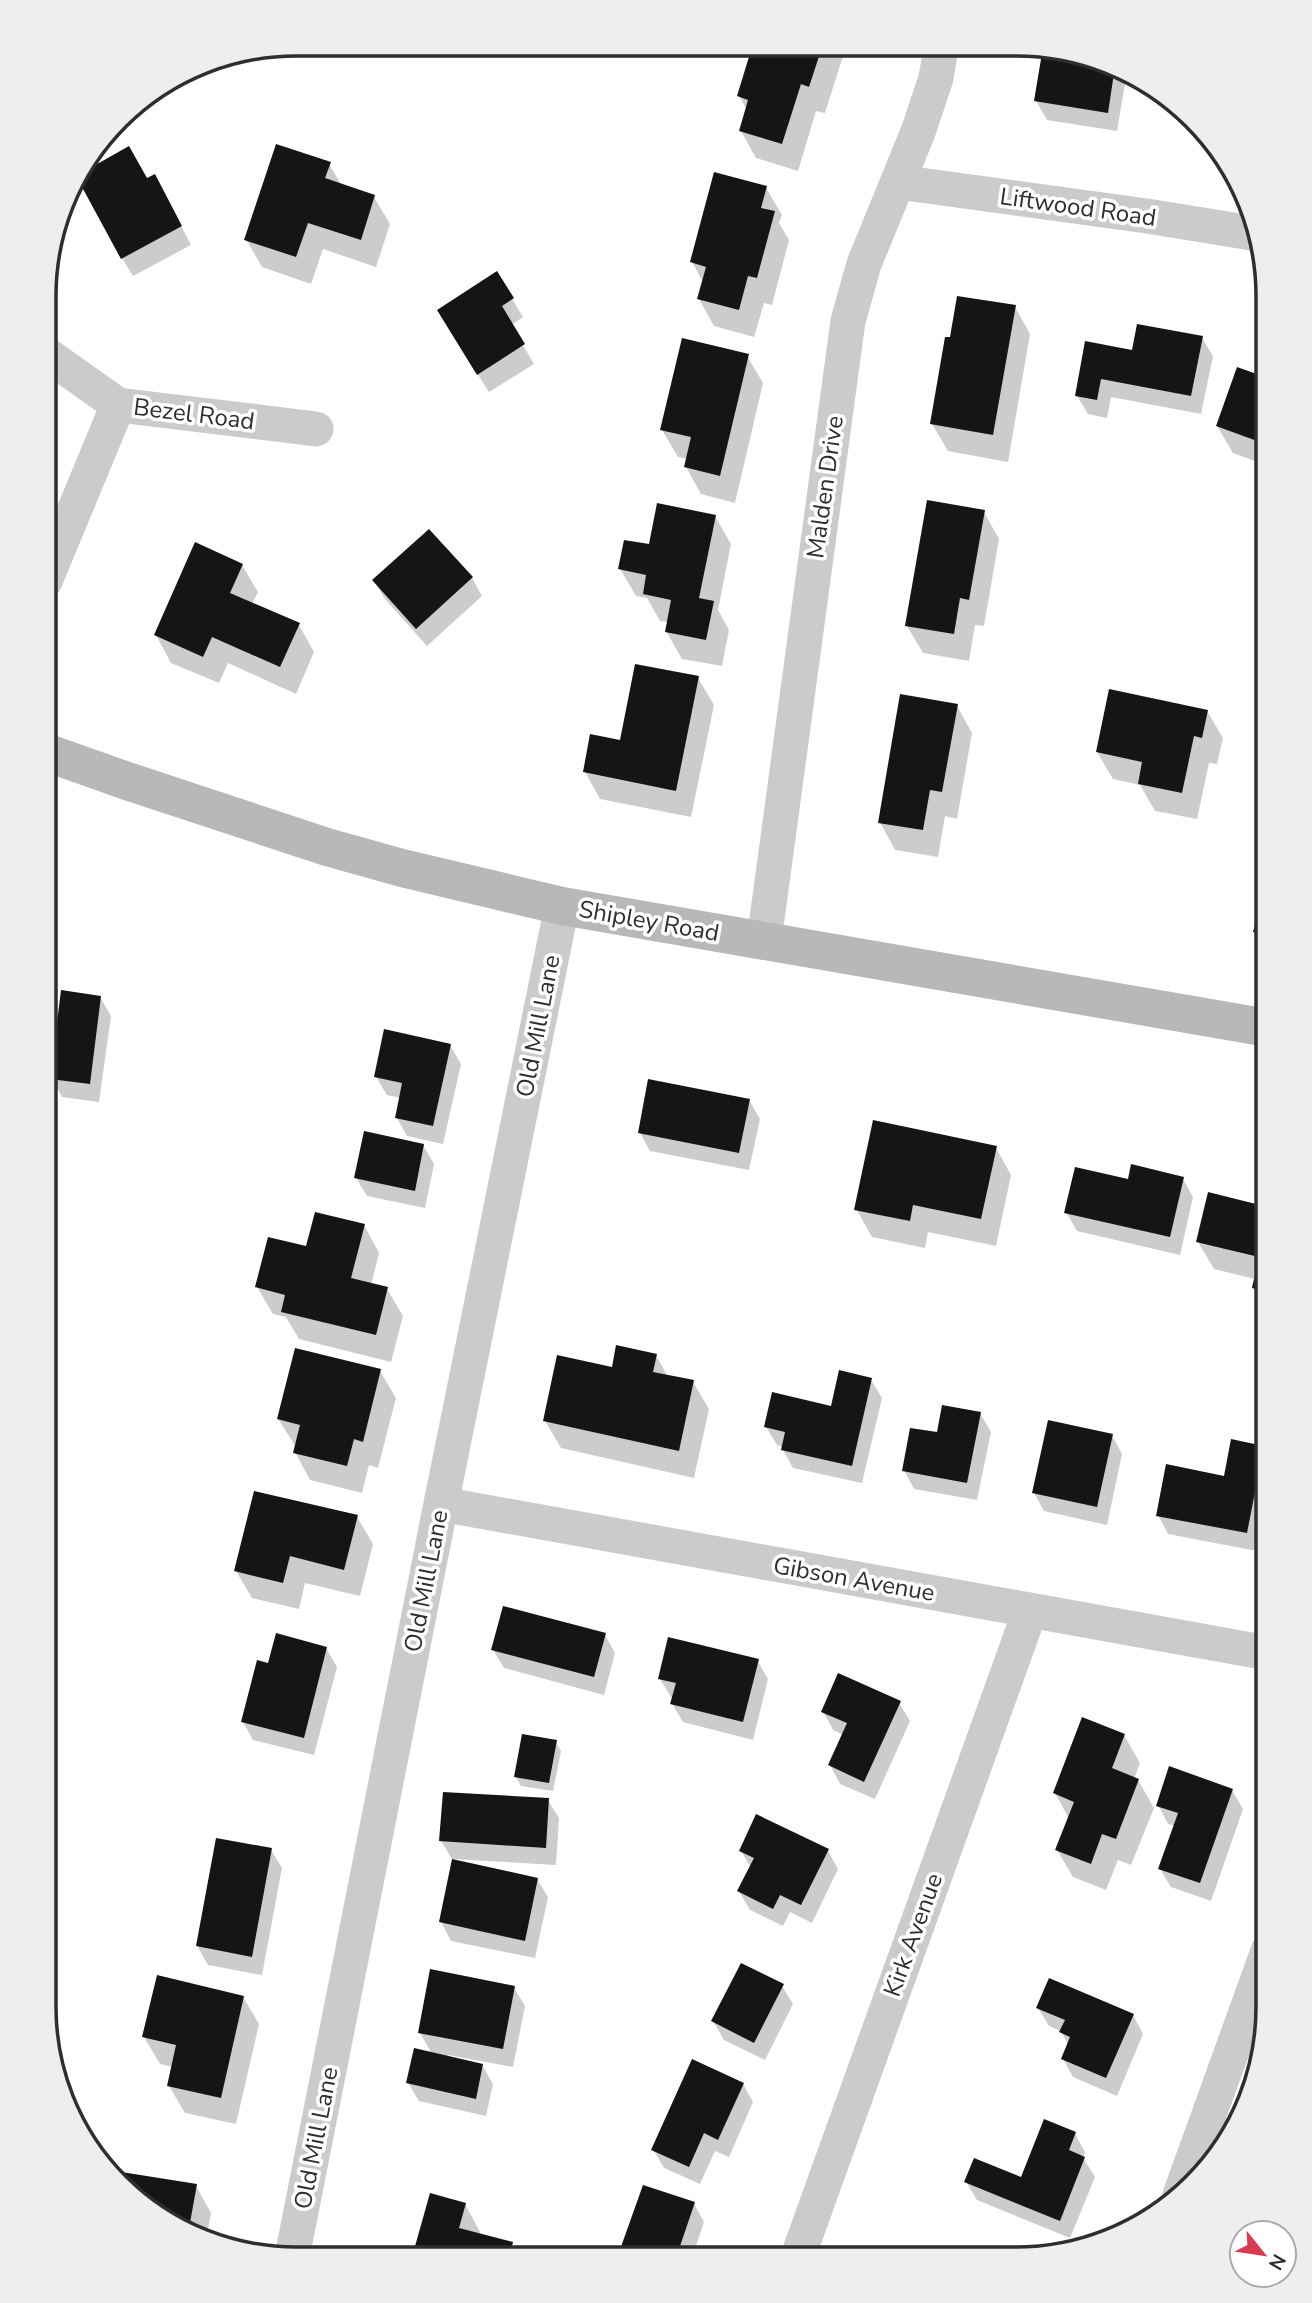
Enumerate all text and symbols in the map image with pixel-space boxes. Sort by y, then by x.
street label: Liftwood Road [998,180,1158,234]
street label: Bezel Road [132,391,256,437]
street label: Malden Drive [799,414,851,560]
street label: Shipley Road [576,893,722,949]
street label: Old Mill Lane [509,952,567,1100]
street label: Old Mill Lane [397,1507,455,1655]
street label: Gibson Avenue [771,1549,937,1609]
street label: Kirk Avenue [876,1869,950,2001]
street label: Old Mill Lane [287,2064,345,2212]
north arrow [1228,2219,1298,2289]
text: N [1262,2249,1292,2275]

